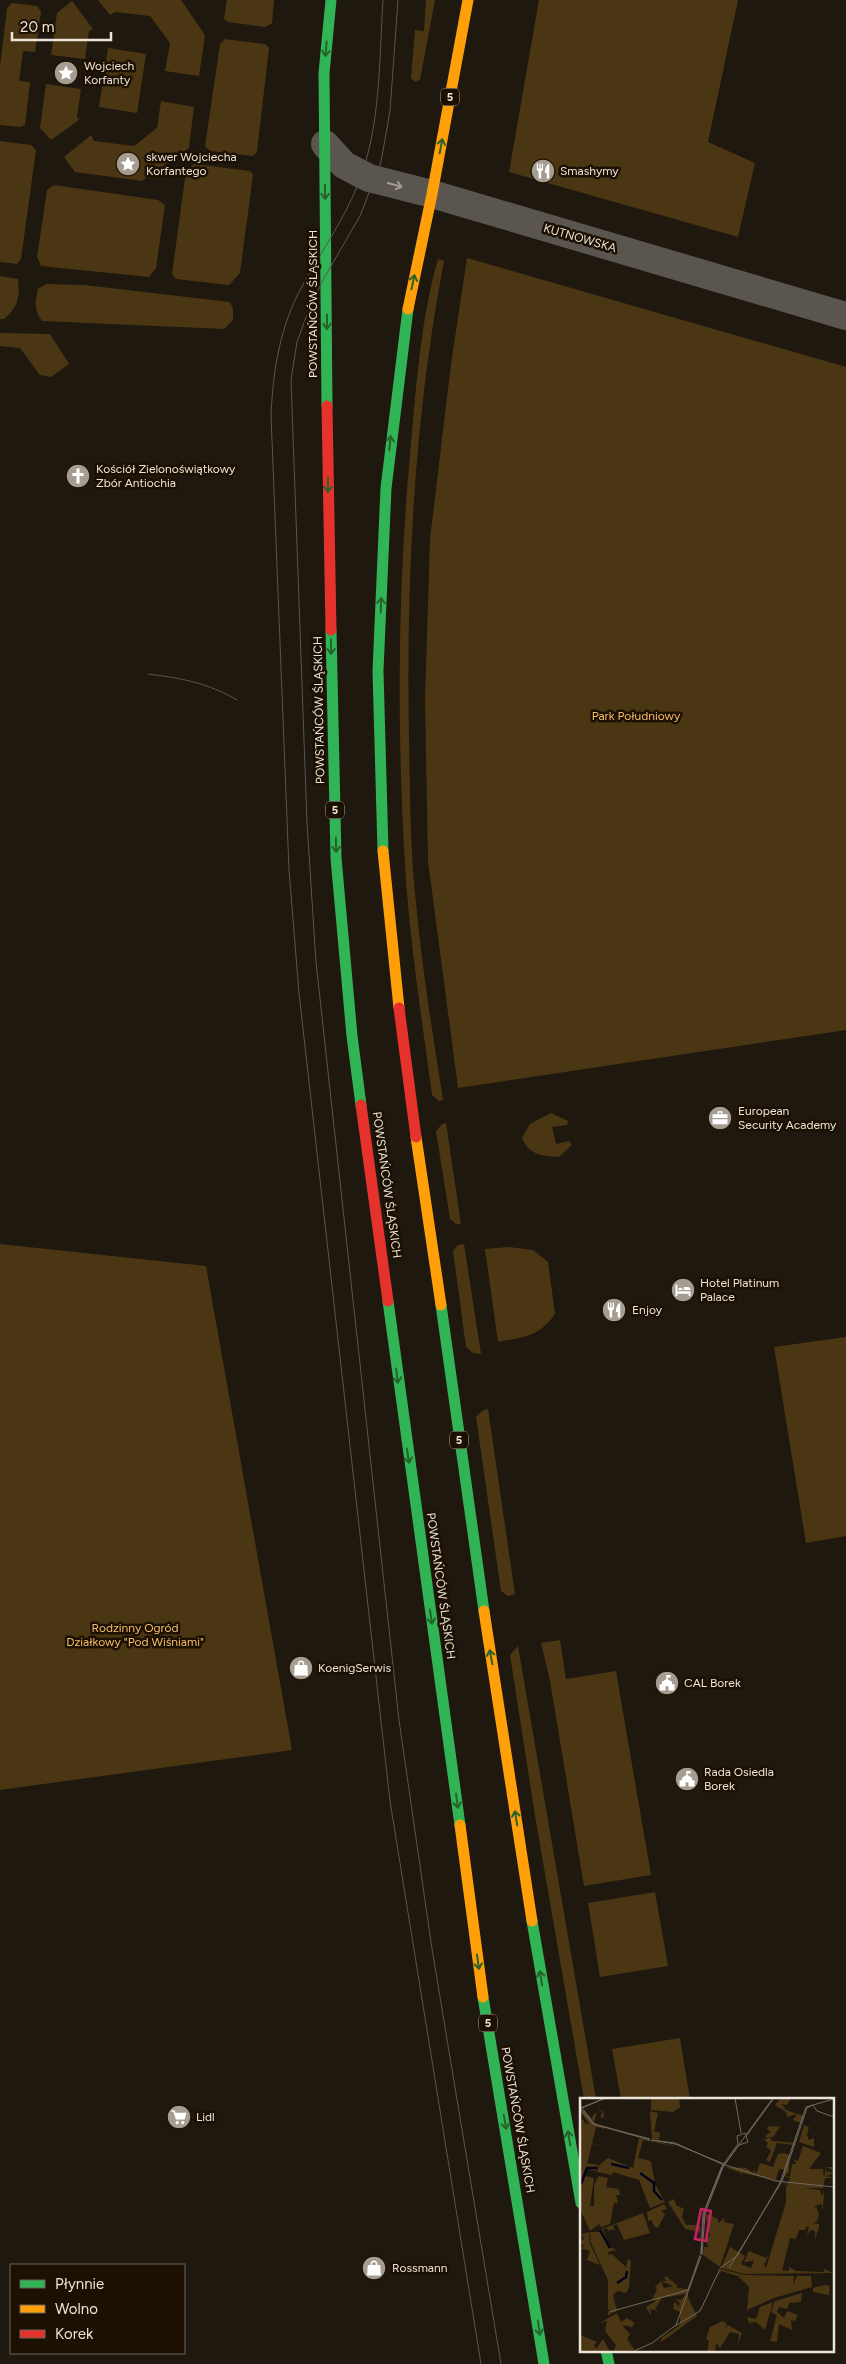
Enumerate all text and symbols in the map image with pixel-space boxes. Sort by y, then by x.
scale bar [12,10,111,42]
text: 20 m [20,18,54,36]
one-way arrow [322,40,331,56]
place label: Wojciech Korfanty [84,59,135,87]
place icon: Wojciech Korfanty [53,60,79,86]
road number: 5 [441,88,459,105]
one-way arrow [437,139,446,155]
place label: skwer Wojciecha Korfantego [146,150,237,178]
place icon: skwer Wojciecha Korfantego [115,151,141,177]
restaurant icon: Smashymy [530,158,556,184]
place label: Smashymy [560,164,619,178]
one-way arrow [386,181,402,191]
one-way arrow [321,184,330,200]
street label: KUTNOWSKA [542,221,618,255]
street label: POWSTAŃCÓW ŚLĄSKICH [306,230,320,378]
one-way arrow [408,275,418,291]
one-way arrow [322,314,332,330]
one-way arrow [385,435,395,451]
place label: Kościół Zielonoświątkowy Zbór Antiochia [96,462,236,490]
church icon: Kościół Zielonoświątkowy Zbór Antiochia [65,463,91,489]
one-way arrow [323,476,333,493]
one-way arrow [376,597,385,613]
street label: POWSTAŃCÓW ŚLĄSKICH [311,636,327,784]
one-way arrow [326,638,336,655]
park label: Park Południowy [592,709,681,723]
road number: 5 [326,802,344,818]
one-way arrow [331,836,341,852]
place label: European Security Academy [738,1104,837,1132]
office icon: European Security Academy [707,1105,733,1131]
street label: POWSTAŃCÓW ŚLĄSKICH [370,1111,404,1259]
place label: Hotel Platinum Palace [700,1276,779,1304]
hotel icon: Hotel Platinum Palace [670,1277,696,1303]
restaurant icon: Enjoy [601,1297,627,1323]
place label: Enjoy [632,1303,663,1317]
one-way arrow [392,1367,402,1383]
road number: 5 [450,1432,468,1448]
one-way arrow [404,1447,414,1463]
street label: POWSTAŃCÓW ŚLĄSKICH [424,1512,458,1660]
one-way arrow [426,1608,436,1624]
park label: Rodzinny Ogród Działkowy "Pod Wiśniami" [66,1621,204,1649]
one-way arrow [486,1649,495,1665]
shop icon: KoenigSerwis [288,1655,314,1681]
place label: KoenigSerwis [318,1661,391,1675]
public building icon: CAL Borek [654,1670,680,1696]
place label: CAL Borek [684,1676,741,1690]
place label: Rada Osiedla Borek [704,1765,774,1793]
public building icon: Rada Osiedla Borek [674,1766,700,1792]
one-way arrow [452,1792,462,1808]
one-way arrow [511,1810,521,1826]
one-way arrow [473,1953,483,1969]
one-way arrow [536,1970,546,1986]
road number: 5 [479,2015,497,2032]
street label: POWSTAŃCÓW ŚLĄSKICH [498,2046,538,2194]
inset map [580,2098,834,2352]
supermarket icon: Lidl [166,2104,192,2130]
place label: Lidl [196,2110,215,2124]
one-way arrow [500,2114,510,2130]
one-way arrow [564,2131,574,2147]
shop icon: Rossmann [361,2255,387,2281]
place label: Rossmann [392,2261,448,2275]
legend [10,2264,185,2354]
text: Płynnie [55,2275,104,2293]
text: Wolno [55,2300,98,2318]
one-way arrow [534,2320,544,2336]
text: Korek [55,2325,94,2343]

